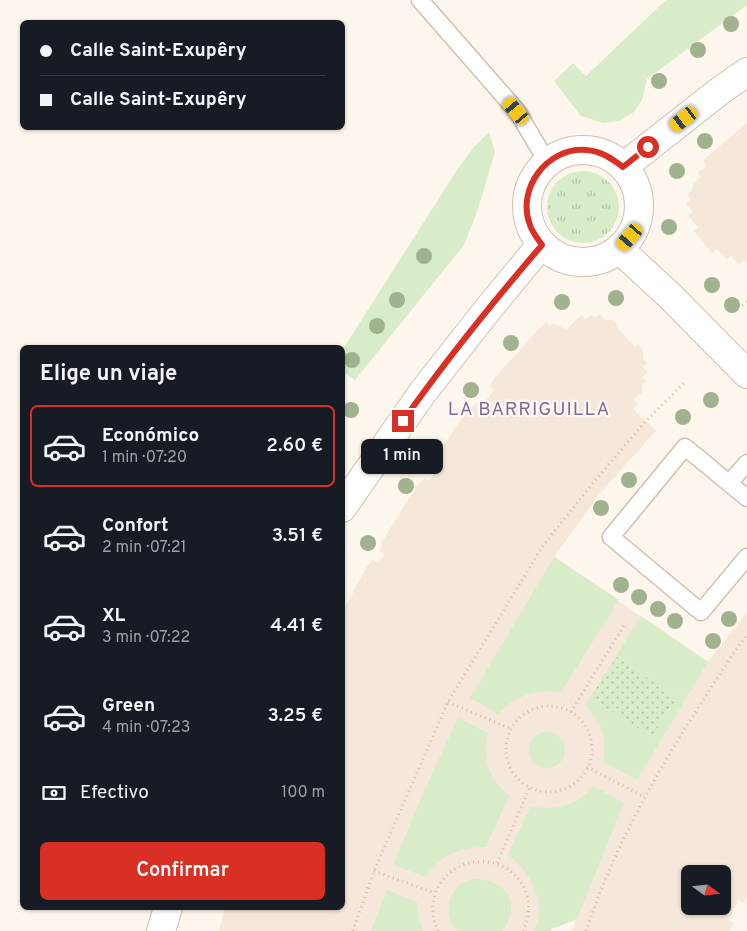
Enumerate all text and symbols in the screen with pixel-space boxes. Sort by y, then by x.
text: Calle Saint-Exupêry [70,39,246,63]
text: Calle Saint-Exupêry [70,88,246,112]
car [500,95,531,127]
car [667,104,700,134]
route start [637,136,659,158]
car [614,221,645,253]
text: Elige un viaje [40,361,177,388]
district label: LA BARRIGUILLA [448,398,610,422]
route end [392,410,414,432]
icon: car [42,424,87,469]
text: Económico [102,424,199,448]
text: 2.60 € [266,434,323,458]
callout: 1 min [362,438,444,474]
text: 1 min [383,446,421,466]
text: 1 min · 07:20 [102,448,187,468]
icon: car [42,514,87,559]
text: Confort [102,514,168,538]
text: 3.51 € [272,524,323,548]
text: 2 min · 07:21 [102,538,187,558]
icon: car [42,604,87,649]
text: XL [102,604,125,628]
text: 4.41 € [270,614,323,638]
text: 3 min · 07:22 [102,628,190,648]
icon: car [42,694,87,739]
text: Green [102,694,155,718]
text: 3.25 € [268,704,323,728]
text: 4 min · 07:23 [102,718,190,738]
icon: cash [40,779,68,807]
text: Efectivo [80,781,149,805]
text: 100 m [281,783,325,803]
button: Confirmar [40,842,325,900]
north arrow [681,865,731,915]
map controls [681,865,731,915]

